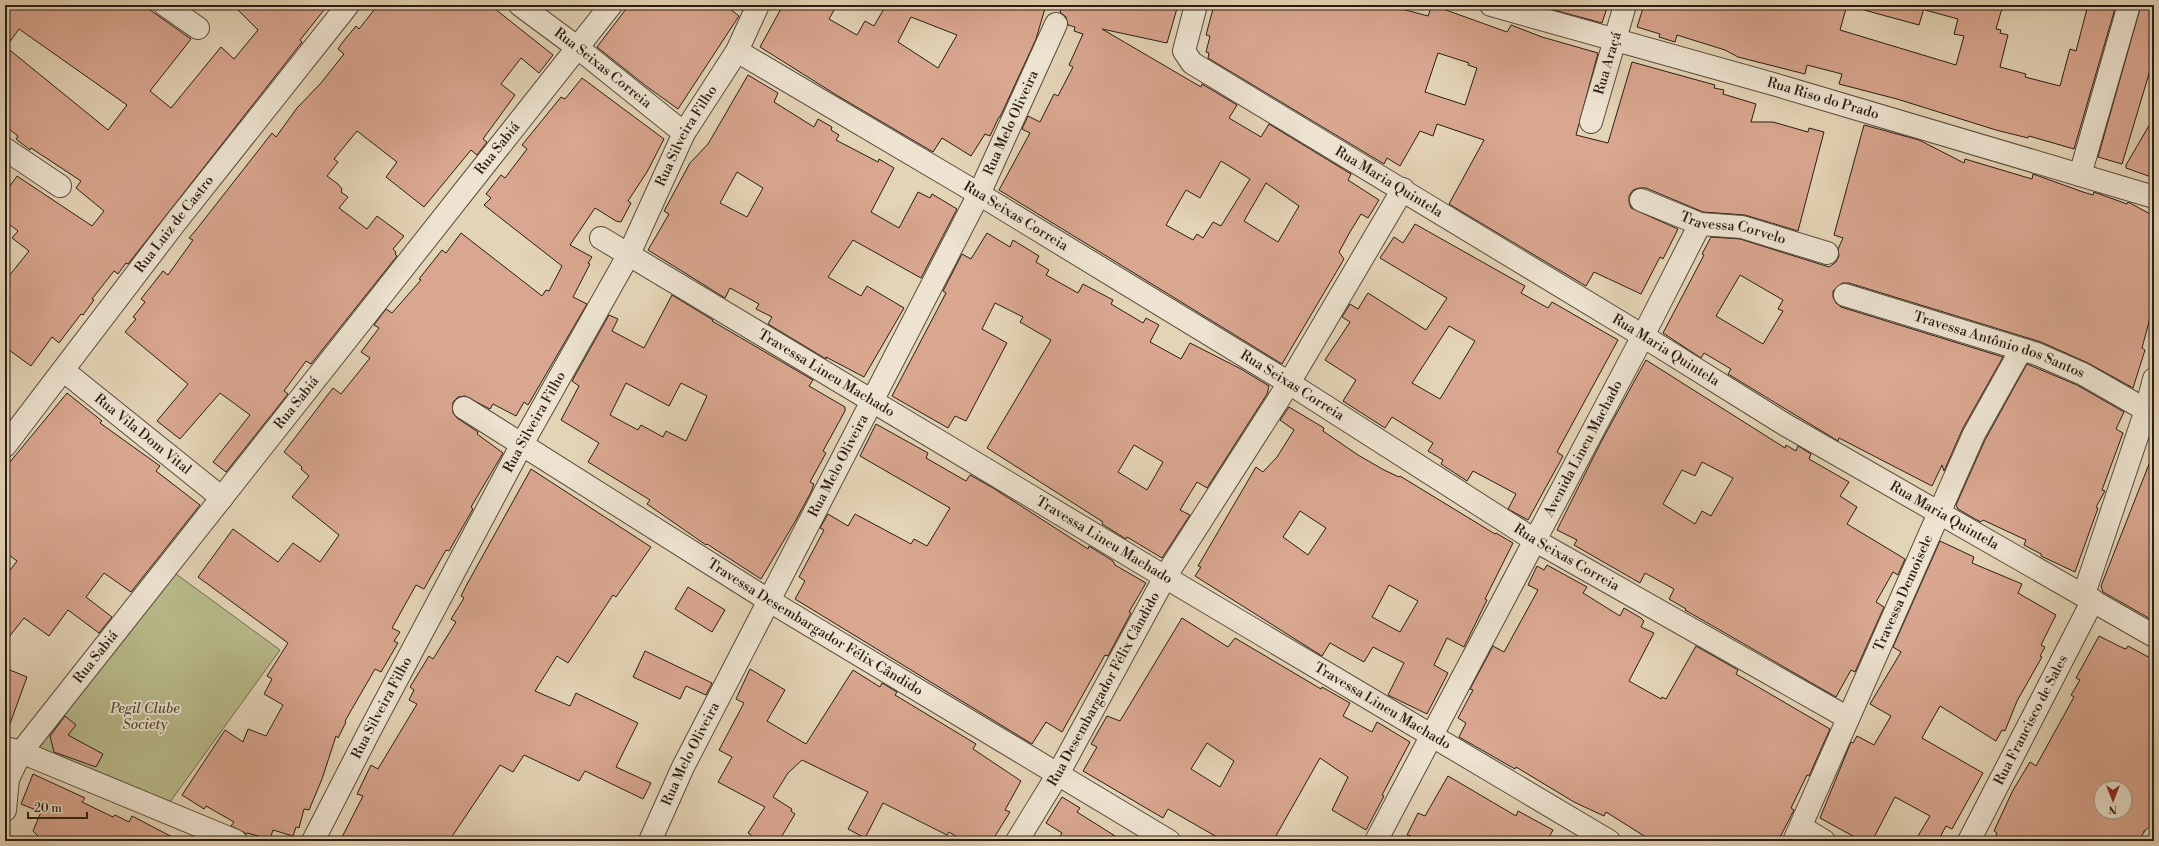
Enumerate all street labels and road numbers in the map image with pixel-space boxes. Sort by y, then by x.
street label: Rua Seixas Correia [550,24,656,113]
street label: Rua Araçá [1590,29,1626,97]
street label: Rua Melo Oliveira [980,67,1043,178]
street label: Rua Riso do Prado [1765,74,1881,124]
street label: Rua Silveira Filho [652,82,721,190]
street label: Rua Sabiá [471,118,525,179]
street label: Rua Maria Quintela [1331,143,1447,222]
street label: Rua Luiz de Castro [131,172,218,277]
street label: Rua Seixas Correia [960,178,1072,256]
street label: Travessa Corvelo [1677,208,1788,249]
street label: Travessa Antônio dos Santos [1911,308,2087,383]
street label: Rua Maria Quintela [1609,310,1724,391]
street label: Travessa Lineu Machado [755,326,898,422]
street label: Rua Seixas Correia [1237,346,1348,425]
street label: Rua Silveira Filho [499,368,570,476]
street label: Rua Sabiá [270,372,324,433]
street label: Avenida Lineu Machado [1540,377,1627,521]
street label: Rua Vila Dom Vital [90,390,195,479]
street label: Rua Melo Oliveira [805,411,873,520]
street label: Rua Maria Quintela [1886,477,2003,555]
street label: Travessa Lineu Machado [1032,492,1176,588]
street label: Rua Seixas Correia [1510,520,1623,596]
street label: Travessa Demoisele [1870,532,1937,654]
street label: Travessa Desembargador Félix Cândido [704,555,926,700]
street label: Rua Desembargador Félix Cândido [1044,589,1164,790]
street label: Rua Sabiá [69,626,123,687]
street label: Rua Francisco de Sales [1990,652,2072,788]
street label: Rua Silveira Filho [348,653,416,762]
street label: Travessa Lineu Machado [1311,659,1454,754]
street label: Rua Melo Oliveira [658,698,724,809]

